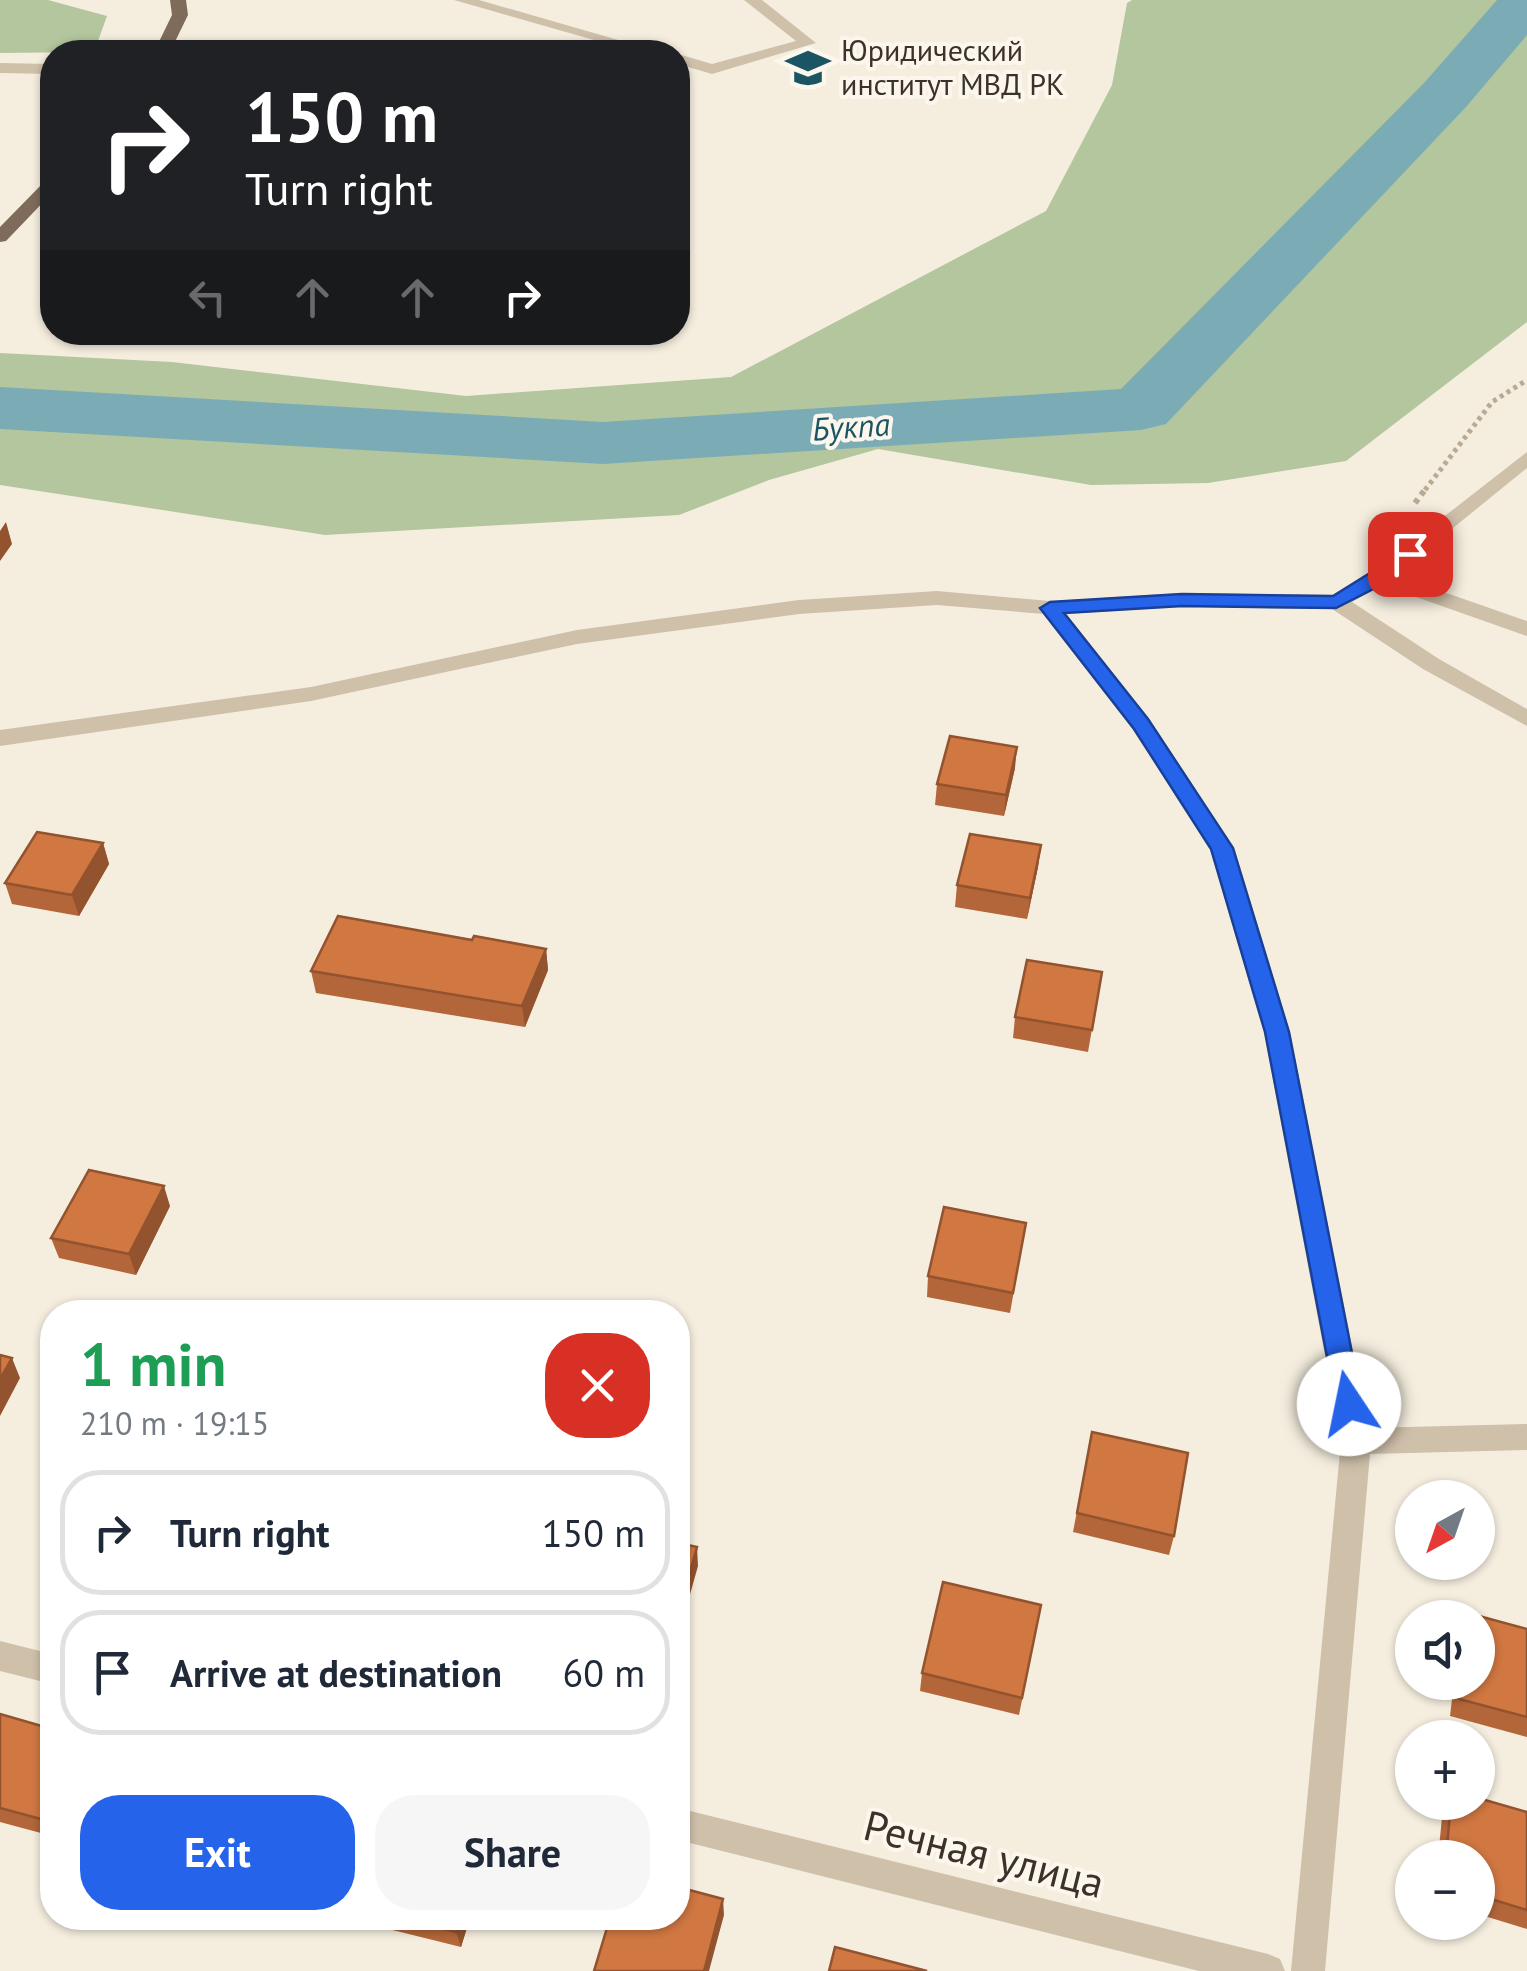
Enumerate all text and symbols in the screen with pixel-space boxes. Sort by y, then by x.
place label: Юридический институт МВД РК [841,30,1064,103]
school or university icon: Юридический институт МВД РК [784,44,832,92]
text: 150 m [245,71,438,161]
icon: right [80,80,210,210]
text: Turn right [245,159,433,217]
icon: left [180,270,235,325]
icon: ahead [285,270,340,325]
icon: ahead [390,270,445,325]
icon: right [495,270,550,325]
water label: Букпа [811,402,892,450]
pin [1368,512,1453,597]
icon: arrive [1383,527,1438,582]
text: 1 min [80,1325,226,1403]
button: close [545,1333,650,1438]
position arrow [1297,1352,1401,1456]
text: 210 m · 19:15 [80,1402,269,1444]
north arrow [1395,1480,1495,1580]
map controls [1395,1480,1495,1940]
icon: right [85,1505,140,1560]
text: Turn right [170,1508,330,1557]
text: 150 m [542,1508,645,1557]
button: sound [1395,1600,1495,1700]
icon: arrive [85,1645,140,1700]
text: Arrive at destination [170,1648,502,1697]
text: 60 m [563,1648,645,1697]
button: + [1395,1720,1495,1820]
button: Exit [80,1795,355,1910]
button: Share [375,1795,650,1910]
street label: Речная улица [858,1797,1110,1910]
button: − [1395,1840,1495,1940]

